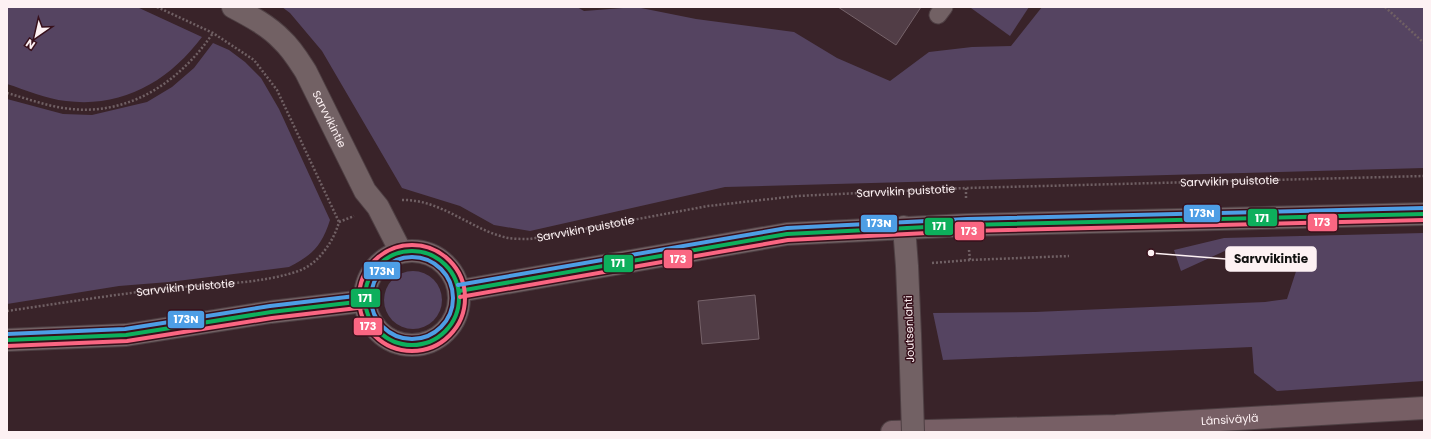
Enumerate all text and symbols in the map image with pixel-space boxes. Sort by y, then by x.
north arrow [16,16,56,56]
text: N [23,35,38,53]
street label: Sarvvikintie [308,88,350,151]
street label: Sarvvikin puistotie [1180,172,1279,190]
street label: Sarvvikin puistotie [856,181,956,201]
line badge: 173N [1183,204,1221,223]
text: 173N [1190,205,1214,221]
line badge: 171 [1247,208,1278,227]
text: 171 [1255,210,1269,226]
street label: Sarvvikin puistotie [535,212,636,246]
line badge: 173 [1307,213,1338,232]
line badge: 173N [860,214,898,233]
text: 173 [1314,214,1331,230]
text: 173N [867,215,891,231]
line badge: 171 [924,217,954,236]
text: 171 [932,218,946,234]
line badge: 173 [954,221,985,241]
text: 173 [961,223,978,239]
callout: Sarvvikintie [1226,247,1316,271]
line badge: 173 [663,249,693,269]
text: Sarvvikintie [1234,250,1309,267]
text: 173 [670,251,687,267]
line badge: 171 [603,254,634,273]
text: 171 [611,255,625,271]
line badge: 173N [363,261,401,280]
text: 173N [370,263,394,279]
street label: Sarvvikin puistotie [135,275,236,300]
line badge: 171 [350,288,381,308]
text: 171 [358,290,372,306]
street label: Joutsenlahti [900,295,918,363]
line badge: 173N [167,310,205,329]
text: 173N [174,311,198,327]
line badge: 173 [353,317,383,336]
text: 173 [360,318,377,334]
street label: Länsiväylä [1200,410,1259,429]

